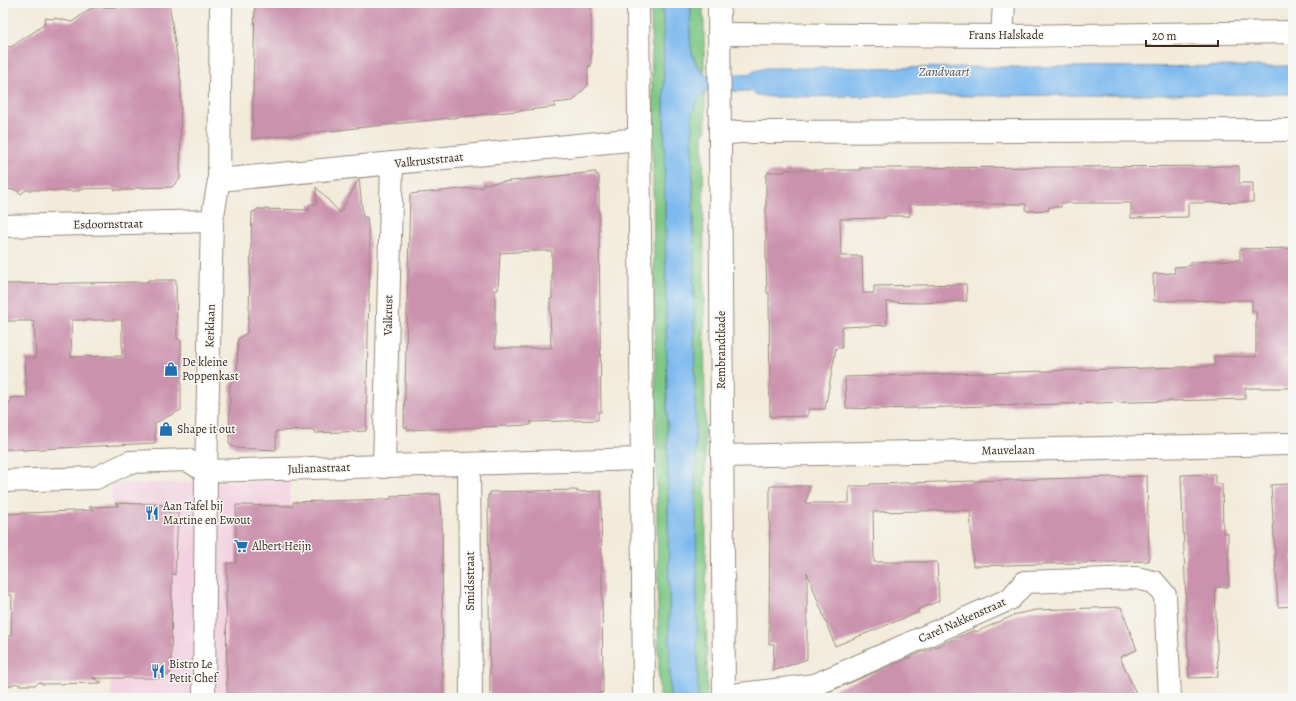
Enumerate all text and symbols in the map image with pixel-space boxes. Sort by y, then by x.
scale bar [1146,22,1218,48]
street label: Frans Halskade [968,27,1044,43]
text: 20 m [1152,28,1176,44]
water label: Zandvaart [919,63,971,80]
street label: Valkruststraat [393,148,464,172]
street label: Esdoornstraat [73,215,143,233]
street label: Valkrust [380,294,396,336]
street label: Kerklaan [201,303,219,348]
street label: Rembrandtkade [713,311,729,389]
place label: De kleine Poppenkast [182,354,239,384]
shop icon: De kleine Poppenkast [163,361,179,377]
shop icon: Shape it out [158,421,174,437]
place label: Shape it out [177,421,236,437]
street label: Mauvelaan [981,442,1035,458]
street label: Julianastraat [287,459,351,477]
place label: Aan Tafel bij Martine en Ewout [162,498,251,528]
restaurant icon: Aan Tafel bij Martine en Ewout [144,505,160,521]
supermarket icon: Albert Heijn [233,538,249,554]
place label: Albert Heijn [251,538,312,554]
street label: Smidsstraat [462,551,478,611]
street label: Carel Nakkenstraat [916,594,1008,646]
place label: Bistro Le Petit Chef [169,656,219,686]
restaurant icon: Bistro Le Petit Chef [150,663,166,679]

